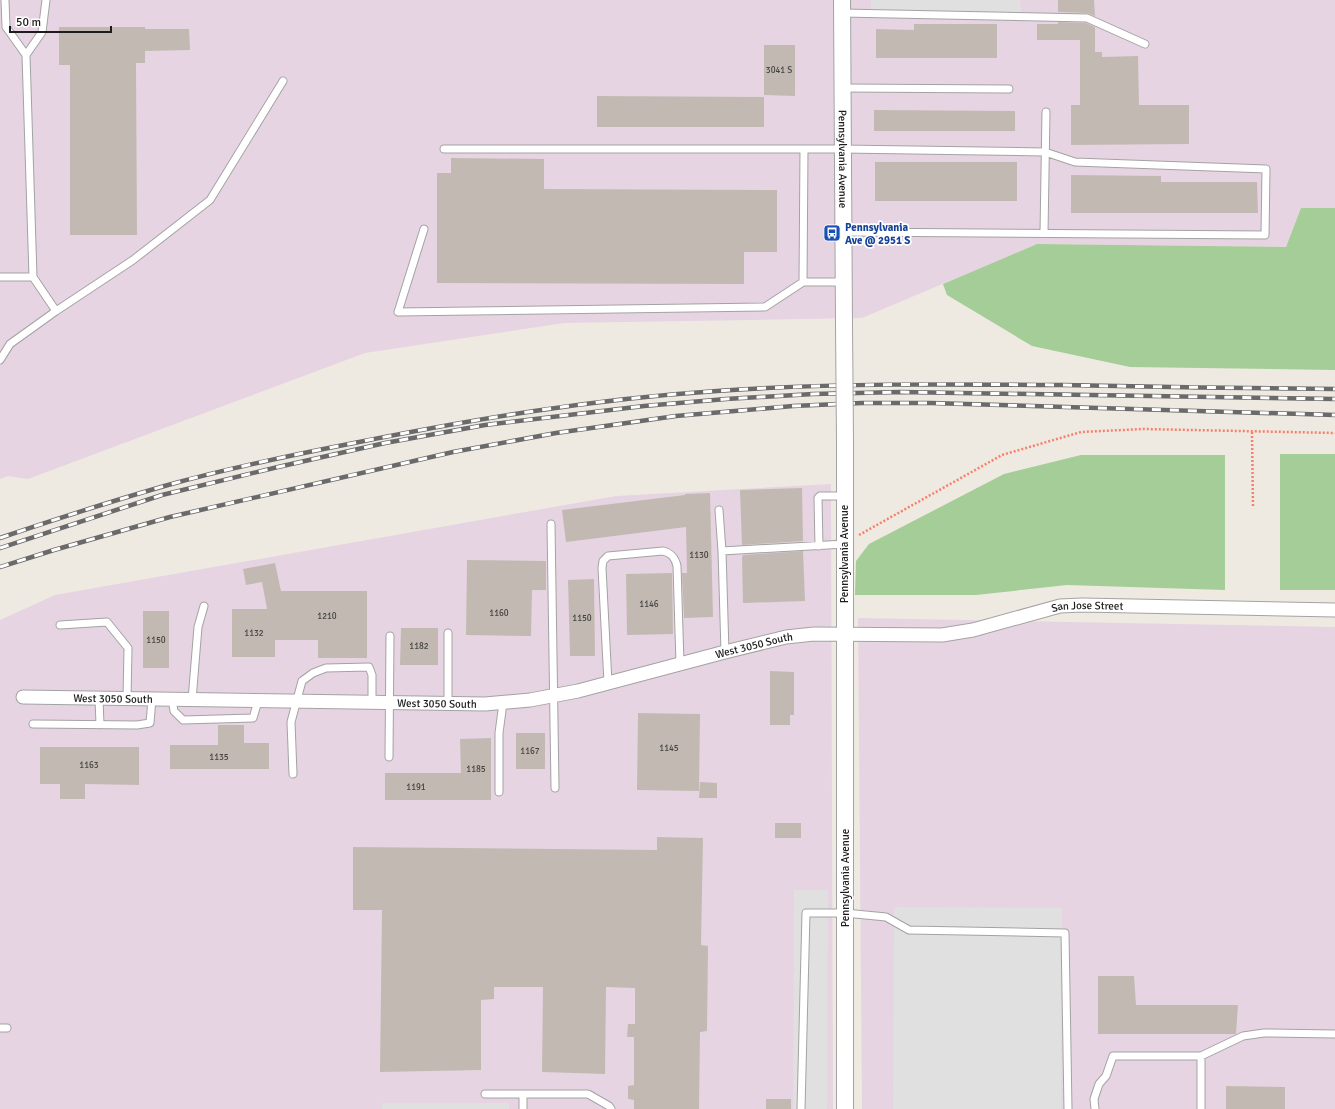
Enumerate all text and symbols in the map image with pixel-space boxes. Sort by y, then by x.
scale bar [10,8,111,34]
text: 50 m [16,15,41,30]
house number: 3041 S [766,65,792,76]
street label: Pennsylvania Avenue [836,110,849,208]
place label: Pennsylvania Ave @ 2951 S [845,221,910,247]
bus stop icon: Pennsylvania Ave @ 2951 S [822,223,842,243]
street label: Pennsylvania Avenue [838,505,851,603]
house number: 1130 [689,550,709,561]
house number: 1146 [639,599,659,610]
street label: San Jose Street [1050,599,1124,615]
house number: 1160 [489,608,509,619]
house number: 1210 [317,611,337,622]
house number: 1150 [572,613,592,624]
house number: 1132 [244,628,264,639]
street label: West 3050 South [714,630,794,661]
house number: 1150 [146,635,166,646]
house number: 1182 [409,641,429,652]
street label: West 3050 South [73,692,153,706]
street label: West 3050 South [397,697,477,711]
house number: 1145 [659,743,679,754]
house number: 1167 [520,746,540,757]
house number: 1135 [209,752,229,763]
house number: 1163 [79,760,99,771]
house number: 1185 [466,764,486,775]
house number: 1191 [406,782,426,793]
street label: Pennsylvania Avenue [839,829,852,927]

